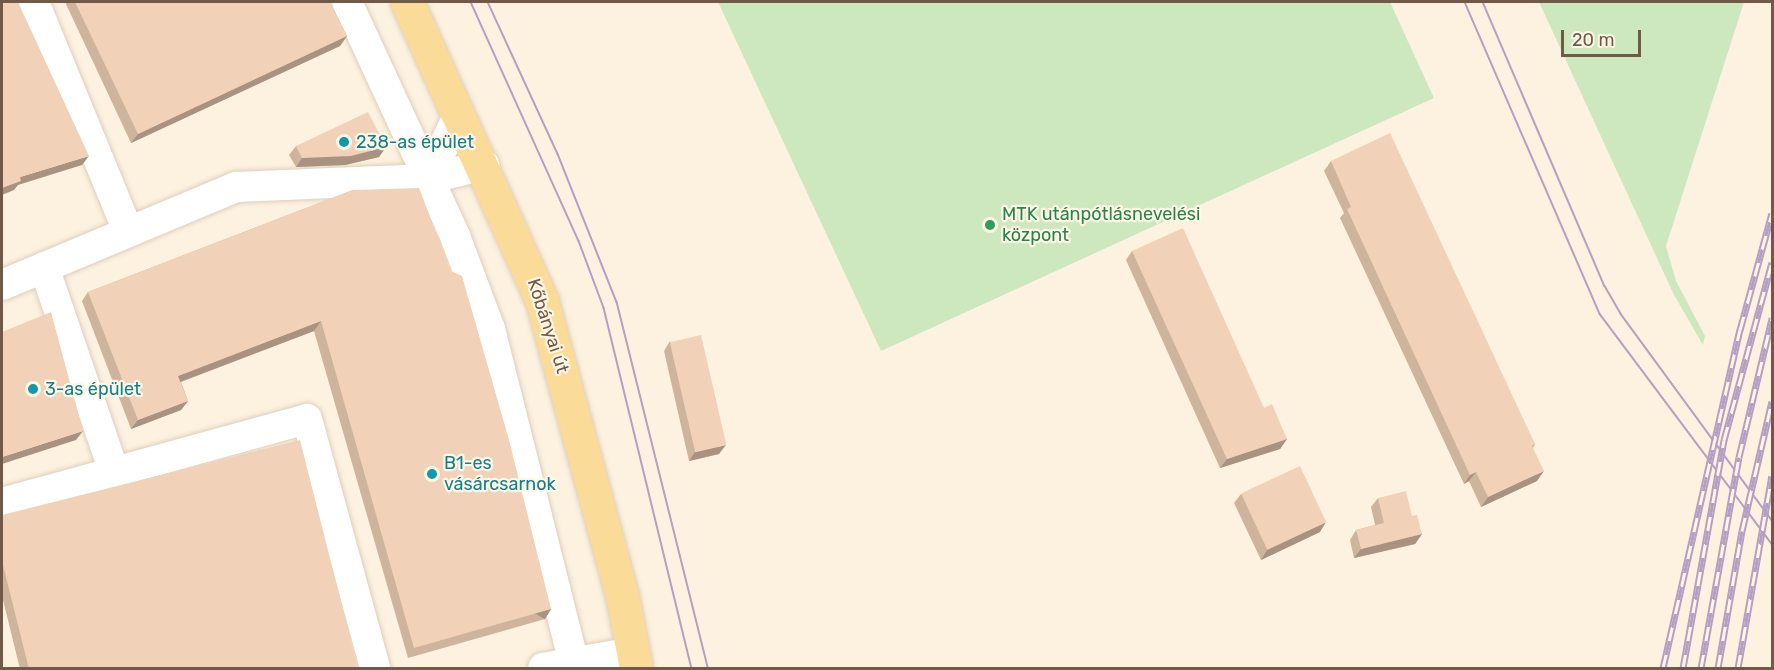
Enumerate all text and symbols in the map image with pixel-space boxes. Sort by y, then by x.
scale bar [1564,18,1644,56]
text: 20 m [1572,29,1614,51]
place label: 238-as épület [356,131,474,153]
marker: 238-as épület [337,135,351,149]
place label: MTK utánpótlásnevelési központ [1002,204,1201,246]
marker: MTK utánpótlásnevelési központ [983,218,997,232]
street label: Kőbányai út [523,276,573,376]
place label: 3-as épület [45,378,141,400]
marker: 3-as épület [26,382,40,396]
place label: B1-es vásárcsarnok [444,453,556,496]
marker: B1-es vásárcsarnok [425,467,439,481]

